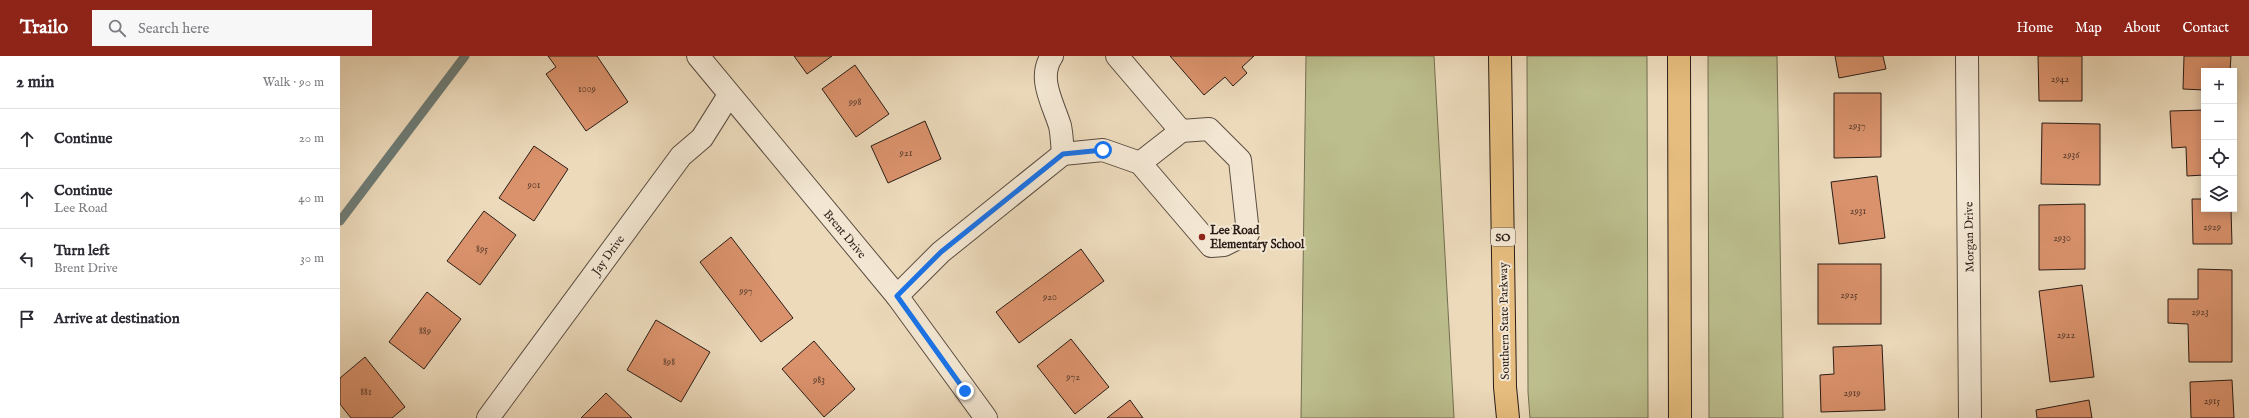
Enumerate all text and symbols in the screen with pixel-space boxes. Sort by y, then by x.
search box [92,10,372,46]
text: Trailo [20,16,68,40]
icon: search [106,17,128,39]
text: Search here [138,19,209,38]
text: Home [2017,19,2053,37]
text: Map [2075,19,2102,37]
text: About [2124,19,2160,37]
text: Contact [2182,19,2229,37]
map controls [2201,68,2237,212]
button: + [2201,68,2237,104]
text: 2 min [16,72,54,93]
house number: 2942 [2051,73,2070,86]
text: Walk · 90 m [263,74,324,91]
house number: 1009 [578,83,596,96]
house number: 998 [848,96,861,109]
button: − [2201,104,2237,140]
house number: 2937 [1848,120,1866,133]
icon: ahead [16,128,38,150]
text: Continue [54,129,112,148]
text: 20 m [299,130,324,147]
button: locate [2201,140,2237,176]
route start [1094,141,1112,159]
house number: 921 [899,147,913,160]
house number: 2936 [2062,149,2080,162]
button: layers [2201,176,2237,212]
house number: 901 [527,179,541,192]
text: Continue [54,181,112,200]
icon: ahead [16,188,38,210]
text: 40 m [298,190,324,207]
text: Lee Road [54,200,108,217]
street label: Morgan Drive [1961,201,1978,272]
house number: 2931 [1850,205,1867,218]
street label: Brent Drive [820,207,870,262]
house number: 2929 [2203,221,2221,234]
place label: Lee Road Elementary School [1209,223,1305,253]
road number: SO [1491,228,1515,246]
street label: Jay Drive [588,232,629,281]
marker: Lee Road Elementary School [1197,232,1207,242]
house number: 2930 [2053,232,2071,245]
text: Turn left [54,241,110,260]
house number: 895 [476,243,488,256]
icon: left [16,248,38,270]
text: 30 m [300,250,324,267]
text: Brent Drive [54,260,118,277]
street label: Southern State Parkway [1496,262,1513,380]
house number: 997 [738,285,753,298]
house number: 2925 [1840,289,1858,302]
house number: 920 [1042,291,1057,304]
house number: 2923 [2191,306,2209,319]
icon: arrive [16,308,38,330]
text: Arrive at destination [54,309,180,328]
house number: 889 [419,325,431,338]
house number: 2922 [2057,329,2076,342]
house number: 898 [663,356,675,369]
house number: 972 [1065,371,1080,384]
house number: 983 [812,374,825,387]
route end [956,382,974,400]
house number: 881 [360,386,372,399]
house number: 2919 [1843,387,1861,400]
house number: 2915 [2204,395,2221,408]

